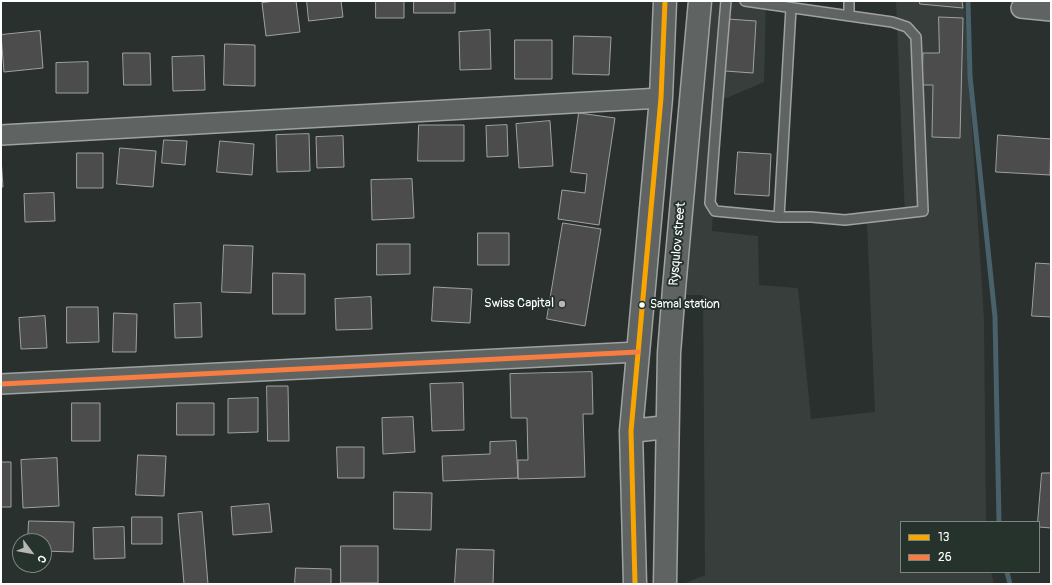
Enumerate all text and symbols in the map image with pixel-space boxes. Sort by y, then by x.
street label: Rysqulov street [667,202,689,286]
place label: Swiss Capital [484,296,554,312]
place label: Samal station [650,298,720,312]
marker: Swiss Capital [557,299,567,309]
marker: Samal station [637,300,647,310]
legend [900,521,1040,573]
text: 13 [938,530,949,545]
north arrow [12,533,52,573]
text: 26 [938,550,952,565]
text: С [34,553,49,565]

